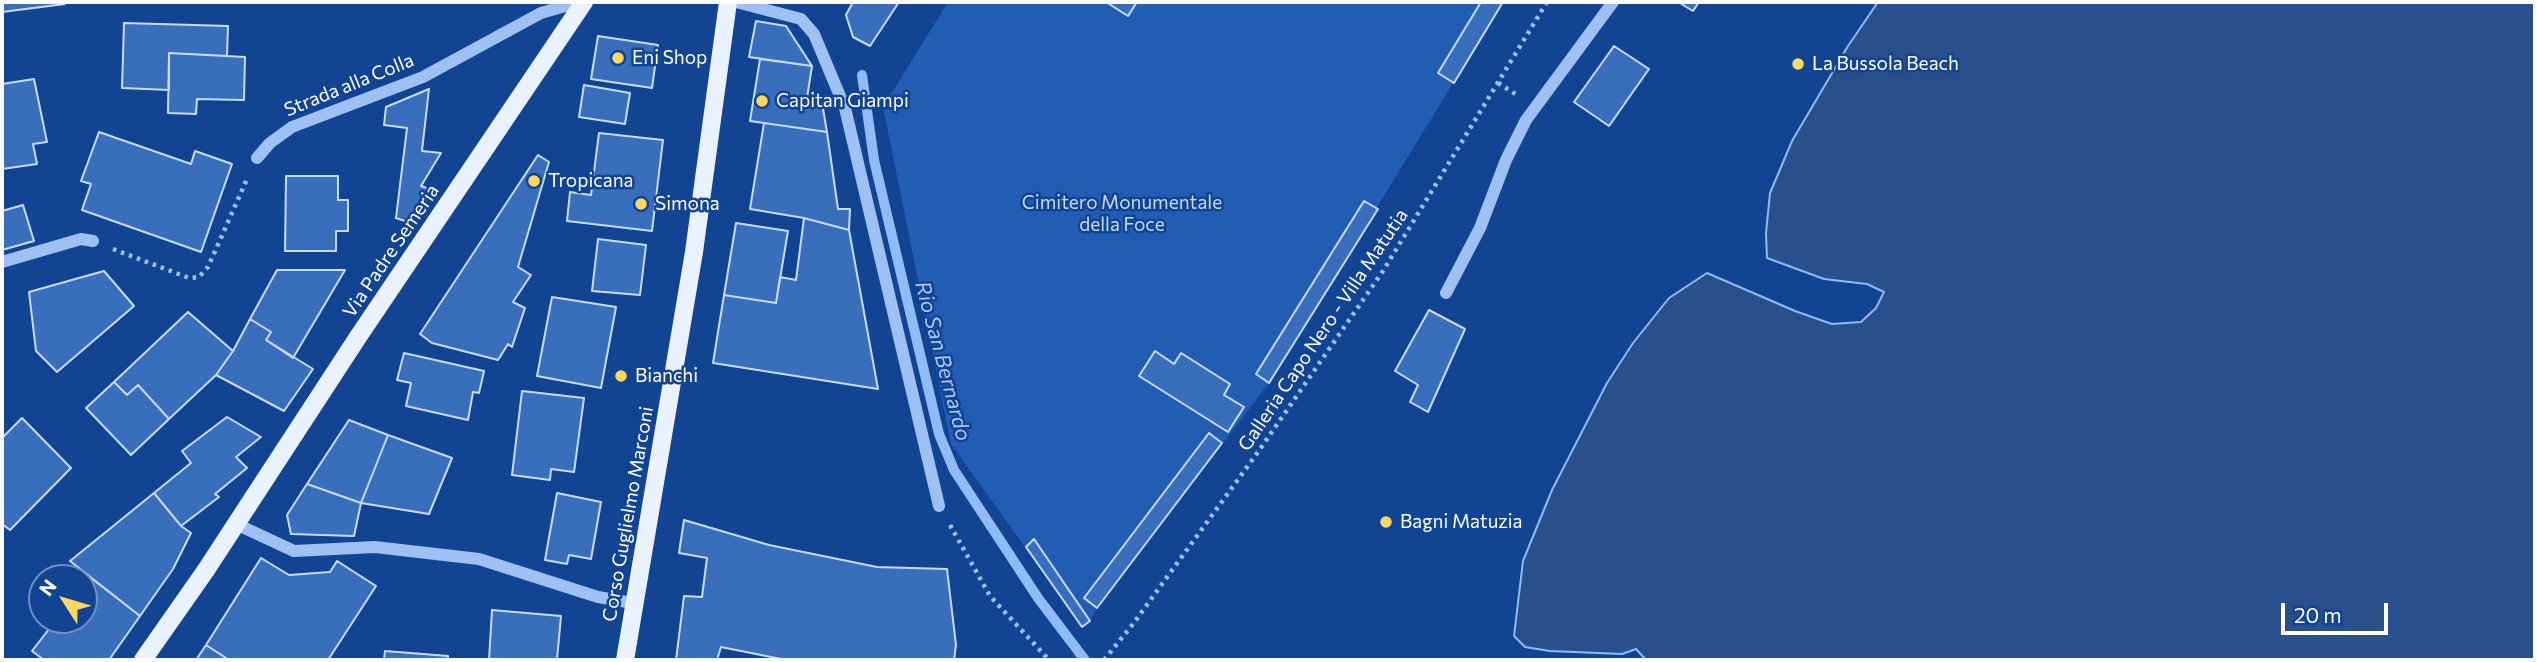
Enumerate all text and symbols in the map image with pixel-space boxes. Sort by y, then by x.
place label: Eni Shop [632,47,707,69]
street label: Strada alla Colla [281,49,417,121]
marker: Eni Shop [610,50,626,66]
place label: La Bussola Beach [1812,53,1959,75]
marker: La Bussola Beach [1790,56,1806,72]
place label: Capitan Giampi [776,90,909,112]
marker: Capitan Giampi [754,93,770,109]
place label: Tropicana [548,170,633,192]
marker: Tropicana [526,173,542,189]
street label: Via Padre Semeria [338,180,444,322]
park label: Cimitero Monumentale della Foce [1022,192,1222,236]
place label: Simona [655,193,720,215]
marker: Simona [633,196,649,212]
street label: Galleria Capo Nero - Villa Matutia [1233,205,1413,455]
water label: Rio San Bernardo [910,278,976,444]
place label: Bianchi [635,365,698,387]
marker: Bianchi [613,368,629,384]
street label: Corso Guglielmo Marconi [598,405,658,623]
place label: Bagni Matuzia [1400,511,1523,533]
marker: Bagni Matuzia [1378,514,1394,530]
north arrow [28,564,98,634]
text: N [34,575,61,600]
scale bar [2285,588,2392,632]
text: 20 m [2294,602,2342,627]

